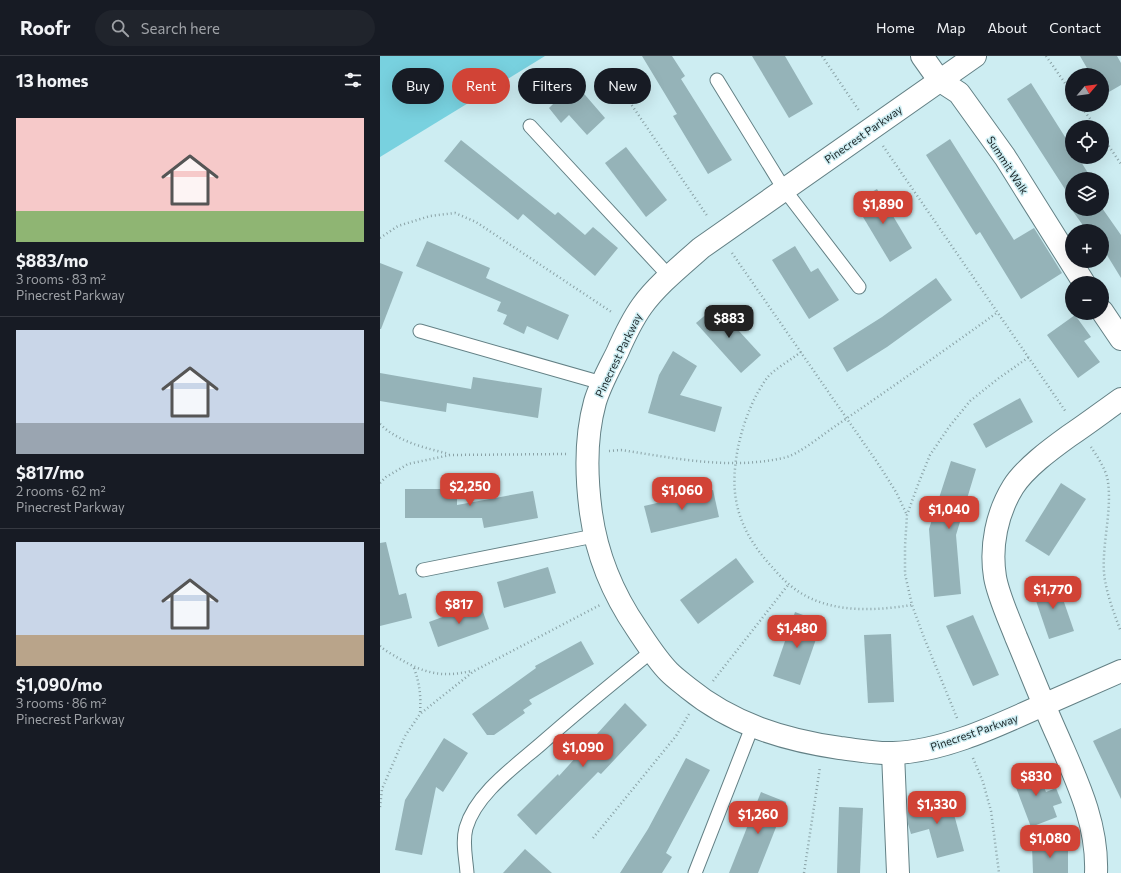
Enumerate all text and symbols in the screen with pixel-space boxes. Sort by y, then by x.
search box [95,10,375,46]
text: Roofr [20,16,71,39]
icon: search [109,17,131,39]
text: Search here [141,19,220,37]
text: Home [876,19,915,36]
text: Map [937,19,965,36]
text: About [987,19,1027,36]
text: Contact [1049,19,1101,36]
chip: Buy [392,68,444,104]
chip: Rent [452,68,510,104]
chip: Filters [518,68,586,104]
chip: New [594,68,651,104]
north arrow [1065,68,1109,112]
map controls [1065,68,1109,320]
icon: filters [342,69,364,91]
text: 13 homes [16,70,89,91]
street label: Pinecrest Parkway [822,102,905,166]
button: locate [1065,120,1109,164]
street label: Summit Walk [984,134,1032,196]
icon: home [154,144,226,216]
button: layers [1065,172,1109,216]
pin: $1,890 [850,191,916,225]
text: $1,890 [862,196,904,212]
button: + [1065,224,1109,268]
text: $883/mo [16,250,88,271]
text: 3 rooms · 83 m² [16,271,106,287]
button: − [1065,276,1109,320]
text: Pinecrest Parkway [16,287,125,303]
pin: $883 [705,305,753,339]
text: $883 [713,310,745,326]
street label: Pinecrest Parkway [592,311,644,399]
icon: home [154,356,226,428]
text: $817/mo [16,462,84,483]
pin: $2,250 [437,473,503,507]
pin: $1,060 [649,477,715,511]
text: $2,250 [449,478,491,494]
text: $1,060 [661,482,703,498]
text: 2 rooms · 62 m² [16,483,106,499]
pin: $1,040 [916,496,982,530]
text: Pinecrest Parkway [16,499,125,515]
text: $1,040 [928,501,970,517]
icon: home [154,568,226,640]
pin: $1,770 [1020,576,1086,610]
text: $1,770 [1033,581,1073,597]
pin: $817 [435,591,483,625]
text: $817 [445,596,473,612]
pin: $1,480 [764,615,830,649]
text: $1,480 [776,620,818,636]
text: $1,090/mo [16,674,102,695]
text: 3 rooms · 86 m² [16,695,107,711]
text: Pinecrest Parkway [16,711,125,727]
street label: Pinecrest Parkway [928,711,1020,753]
pin: $1,090 [550,734,616,768]
text: $1,090 [562,739,604,755]
pin: $830 [1012,763,1060,797]
text: $830 [1020,768,1052,784]
pin: $1,330 [904,791,970,825]
text: $1,330 [917,796,957,812]
pin: $1,260 [725,801,791,835]
text: $1,260 [738,806,778,822]
pin: $1,080 [1017,825,1083,859]
text: $1,080 [1029,830,1071,846]

